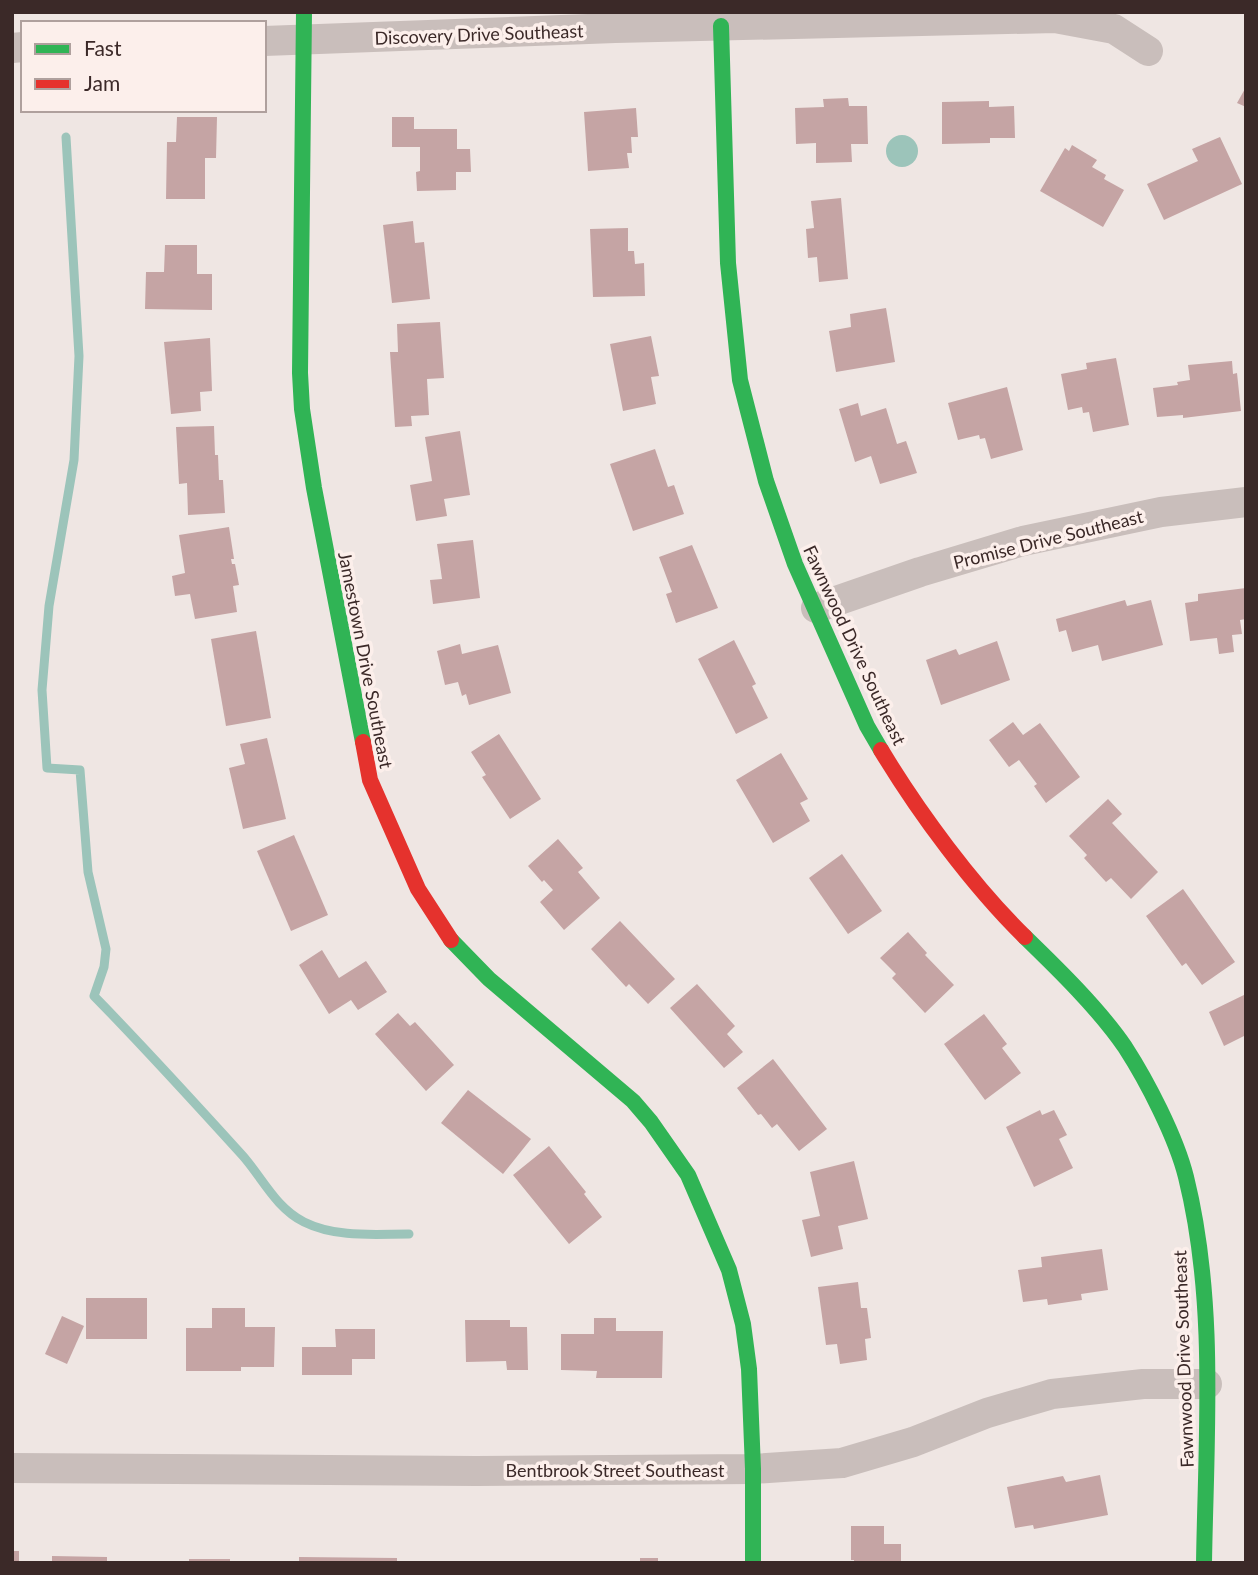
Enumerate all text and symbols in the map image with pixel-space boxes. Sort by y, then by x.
street label: Discovery Drive Southeast [374,19,584,49]
legend [21,21,266,112]
text: Fast [84,35,122,60]
text: Jam [84,70,120,95]
street label: Promise Drive Southeast [951,505,1146,573]
street label: Fawnwood Drive Southeast [799,542,911,749]
street label: Jamestown Drive Southeast [334,550,398,771]
street label: Fawnwood Drive Southeast [1168,1249,1198,1468]
street label: Bentbrook Street Southeast [506,1459,725,1481]

